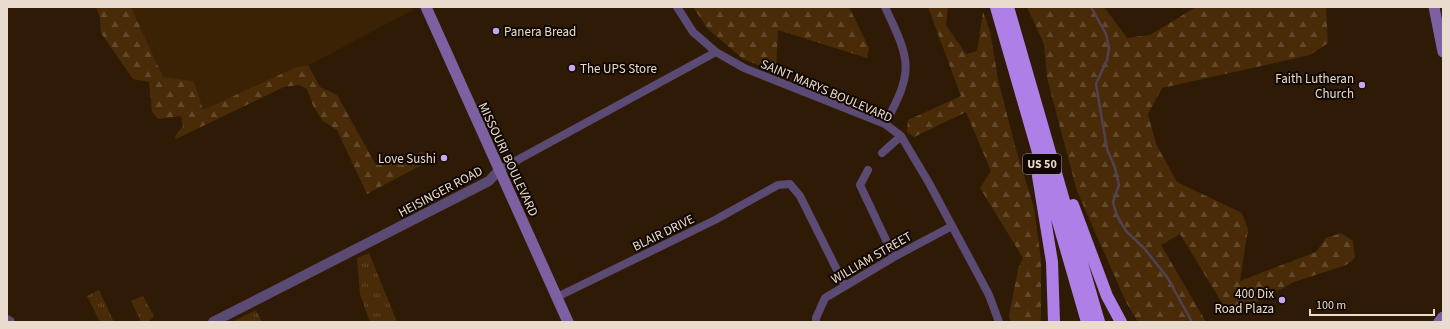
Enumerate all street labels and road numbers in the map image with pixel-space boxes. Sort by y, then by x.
street label: SAINT MARYS BOULEVARD [758,55,895,127]
street label: MISSOURI BOULEVARD [474,100,542,219]
road number: US 50 [1023,154,1061,174]
street label: HEISINGER ROAD [395,162,486,222]
street label: BLAIR DRIVE [629,210,698,256]
street label: WILLIAM STREET [828,227,915,288]

